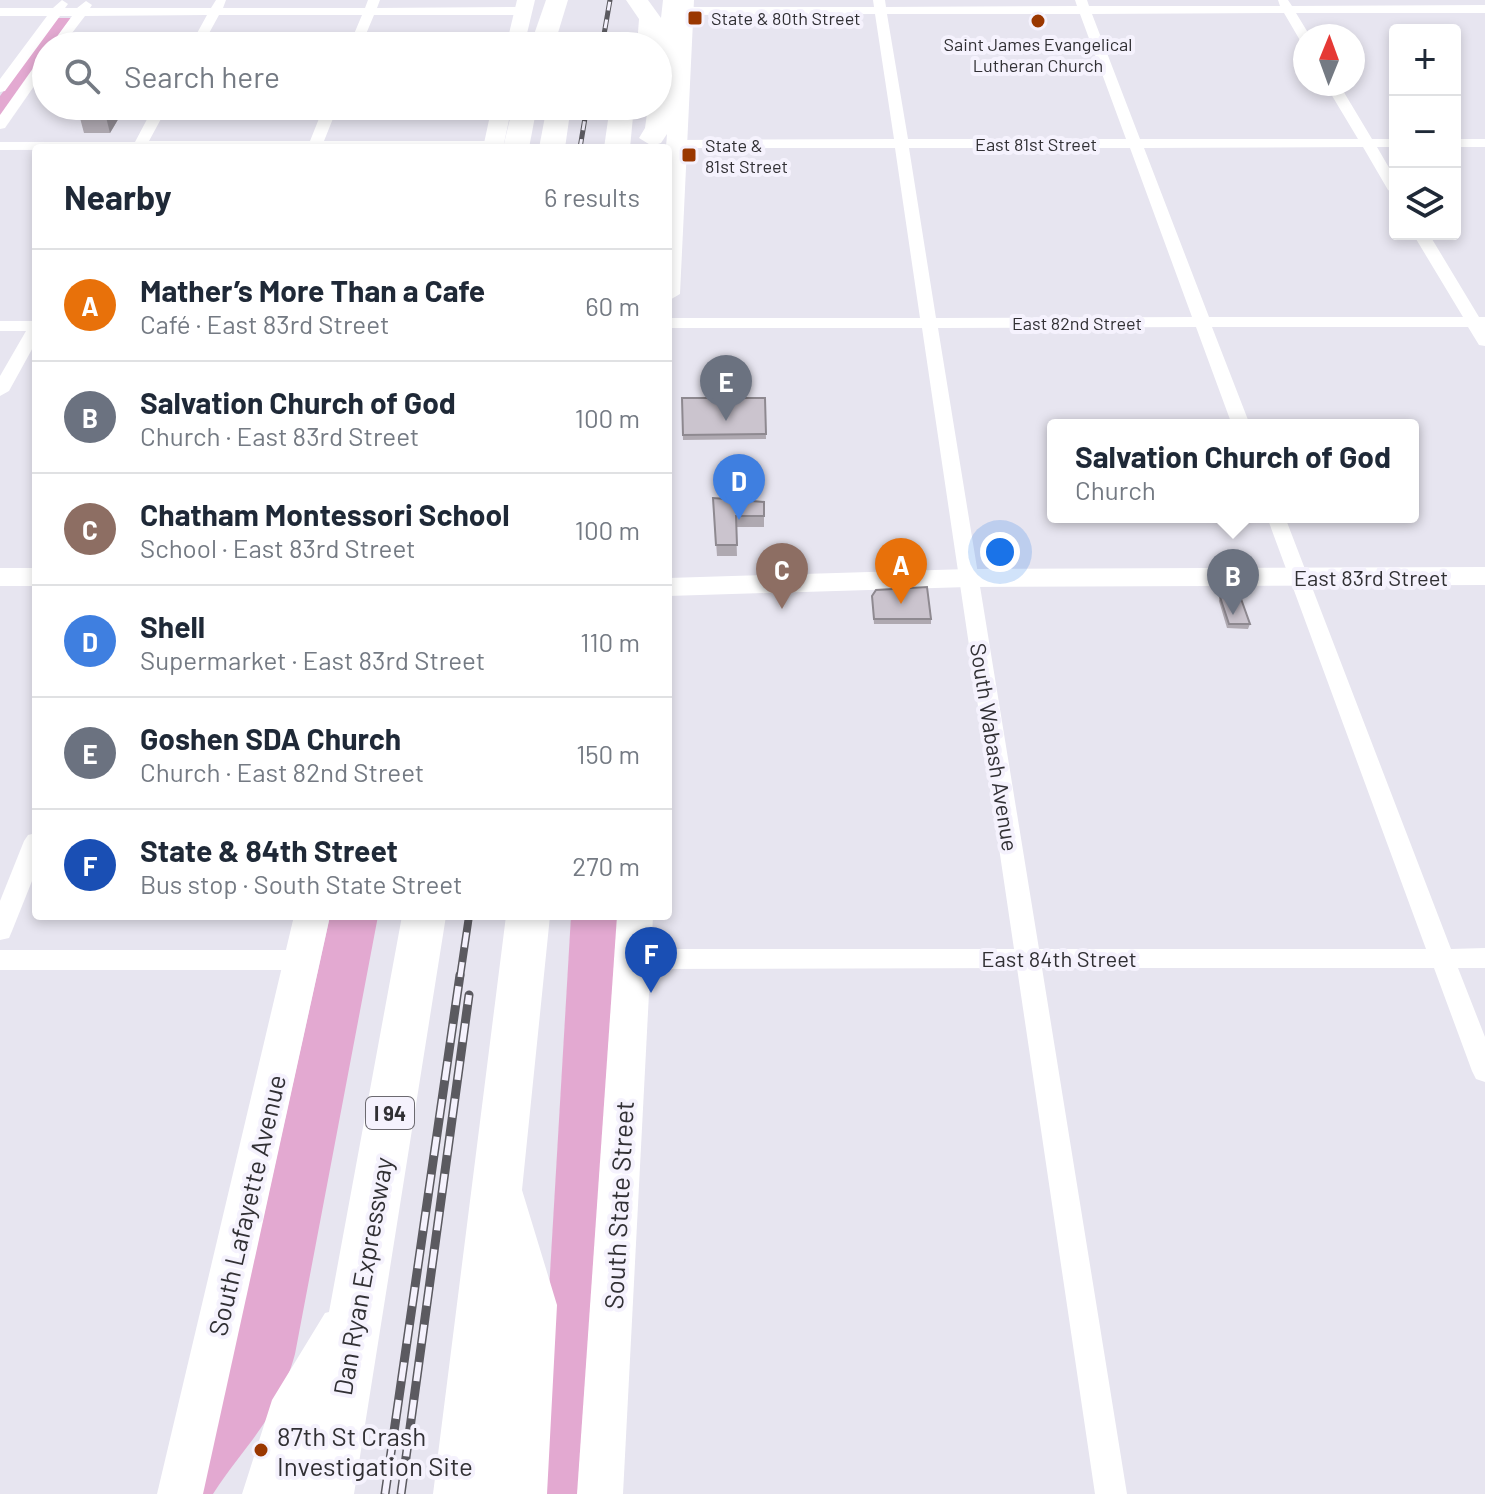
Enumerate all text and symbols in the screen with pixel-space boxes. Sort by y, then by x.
place label: State & 80th Street [711,7,861,29]
marker: State & 80th Street [686,9,704,27]
marker: Saint James Evangelical Lutheran Church [1029,12,1047,30]
north arrow [1293,24,1365,96]
map controls [1389,24,1461,240]
button: + [1389,24,1461,96]
search box [32,32,672,120]
place label: Saint James Evangelical Lutheran Church [944,33,1132,76]
icon: search [60,54,104,98]
text: Search here [124,58,280,94]
button: − [1389,96,1461,168]
street label: East 81st Street [975,133,1097,155]
place label: State & 81st Street [705,134,788,177]
marker: State & 81st Street [680,146,698,164]
button: layers [1389,168,1461,240]
text: Nearby [64,176,172,217]
text: 6 results [544,181,640,212]
text: Mather’s More Than a Cafe [140,272,485,308]
text: A [81,290,99,321]
text: 60 m [585,290,640,321]
text: Café · East 83rd Street [140,308,389,339]
street label: East 82nd Street [1012,312,1142,334]
pin: E [700,355,752,421]
text: Salvation Church of God [140,384,456,420]
text: B [82,402,98,433]
text: 100 m [575,402,640,433]
popup [1047,419,1419,523]
text: Church · East 83rd Street [140,420,419,451]
text: Salvation Church of God [1075,438,1391,474]
pin: D [713,454,765,520]
text: Church [1075,474,1156,505]
text: Chatham Montessori School [140,496,510,532]
text: C [82,514,98,545]
text: 100 m [575,514,640,545]
text: School · East 83rd Street [140,532,416,563]
your location [980,532,1020,572]
pin: A [875,538,927,604]
pin: C [756,543,808,609]
pin: B [1207,549,1259,615]
street label: East 83rd Street [1294,564,1448,590]
text: Shell [140,608,205,644]
text: D [82,626,98,657]
text: 110 m [580,626,640,657]
street label: South Wabash Avenue [966,641,1024,853]
text: Supermarket · East 83rd Street [140,644,485,675]
text: Goshen SDA Church [140,720,401,756]
text: E [82,738,98,769]
text: 150 m [576,738,640,769]
text: Church · East 82nd Street [140,756,424,787]
text: State & 84th Street [140,832,398,868]
text: F [83,850,97,881]
text: 270 m [572,850,640,881]
text: Bus stop · South State Street [140,868,462,899]
pin: F [625,927,677,993]
street label: East 84th Street [981,945,1137,971]
street label: South Lafayette Avenue [201,1071,291,1339]
road number: I 94 [366,1097,414,1129]
street label: South State Street [597,1100,639,1310]
street label: Dan Ryan Expressway [326,1154,398,1398]
place label: 87th St Crash Investigation Site [277,1420,473,1481]
marker: 87th St Crash Investigation Site [252,1441,270,1459]

